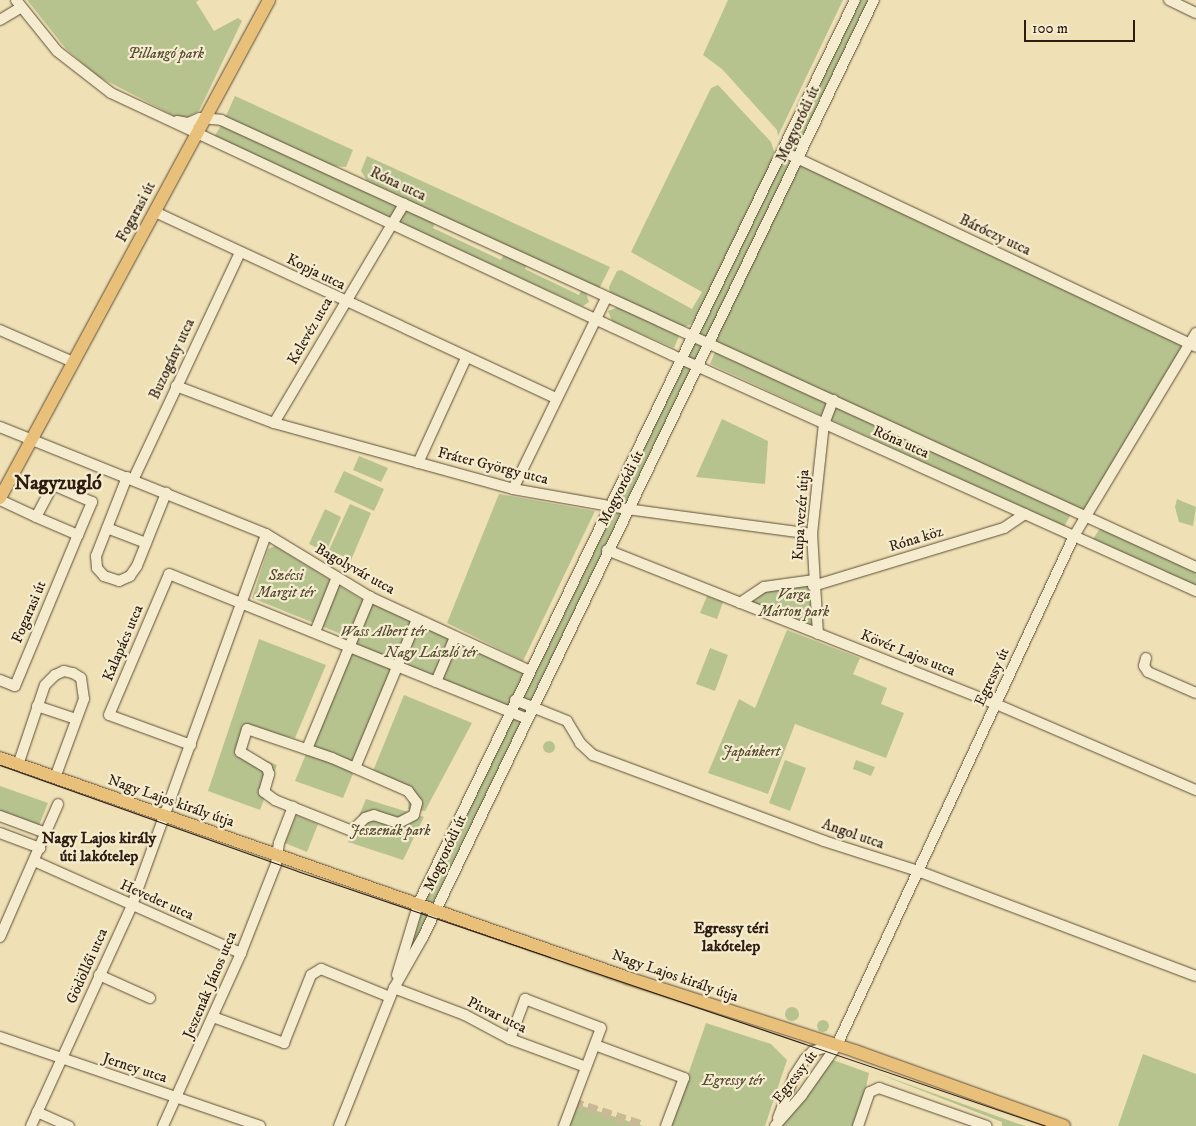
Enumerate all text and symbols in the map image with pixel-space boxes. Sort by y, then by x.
scale bar [1026,10,1137,42]
text: 100 m [1032,19,1068,38]
park label: Pillangó park [128,45,204,63]
street label: Mogyoródi út [773,83,823,165]
street label: Róna utca [367,163,429,205]
street label: Fogarasi út [113,179,159,245]
street label: Báróczy utca [956,211,1034,259]
street label: Kopja utca [284,250,348,294]
street label: Kelevéz utca [284,294,336,368]
street label: Buzogány utca [145,316,199,402]
street label: Róna utca [870,422,932,462]
street label: Fráter György utca [436,444,550,488]
street label: Mogyoródi út [594,447,648,529]
street label: Kupa vezér útja [789,469,813,561]
district label: Nagyzugló [14,471,102,495]
street label: Róna köz [887,522,945,556]
street label: Bagolyvár utca [312,540,398,598]
park label: Szécsi Margit tér [257,566,315,601]
street label: Fogarasi út [8,578,50,646]
park label: Varga Márton park [759,585,829,620]
street label: Kalapács utca [99,602,147,684]
park label: Wass Albert tér [340,623,426,641]
street label: Kövér Lajos utca [858,626,958,680]
park label: Nagy László tér [385,644,477,662]
street label: Egressy út [971,645,1013,709]
park label: Japánkert [722,743,780,761]
street label: Nagy Lajos király útja [105,771,237,831]
street label: Mogyoródi út [420,812,470,894]
street label: Angol utca [820,815,886,853]
park label: Jeszenák park [350,822,430,840]
district label: Nagy Lajos király úti lakótelep [42,828,156,866]
street label: Heveder utca [117,876,197,924]
district label: Egressy téri lakótelep [693,918,769,956]
street label: Gödöllői utca [62,925,112,1007]
street label: Jeszenák János utca [179,929,241,1041]
street label: Nagy Lajos király útja [609,946,741,1006]
street label: Pitvar utca [464,993,530,1037]
street label: Egressy út [769,1047,821,1107]
street label: Jerney utca [100,1049,170,1087]
park label: Egressy tér [702,1072,764,1090]

